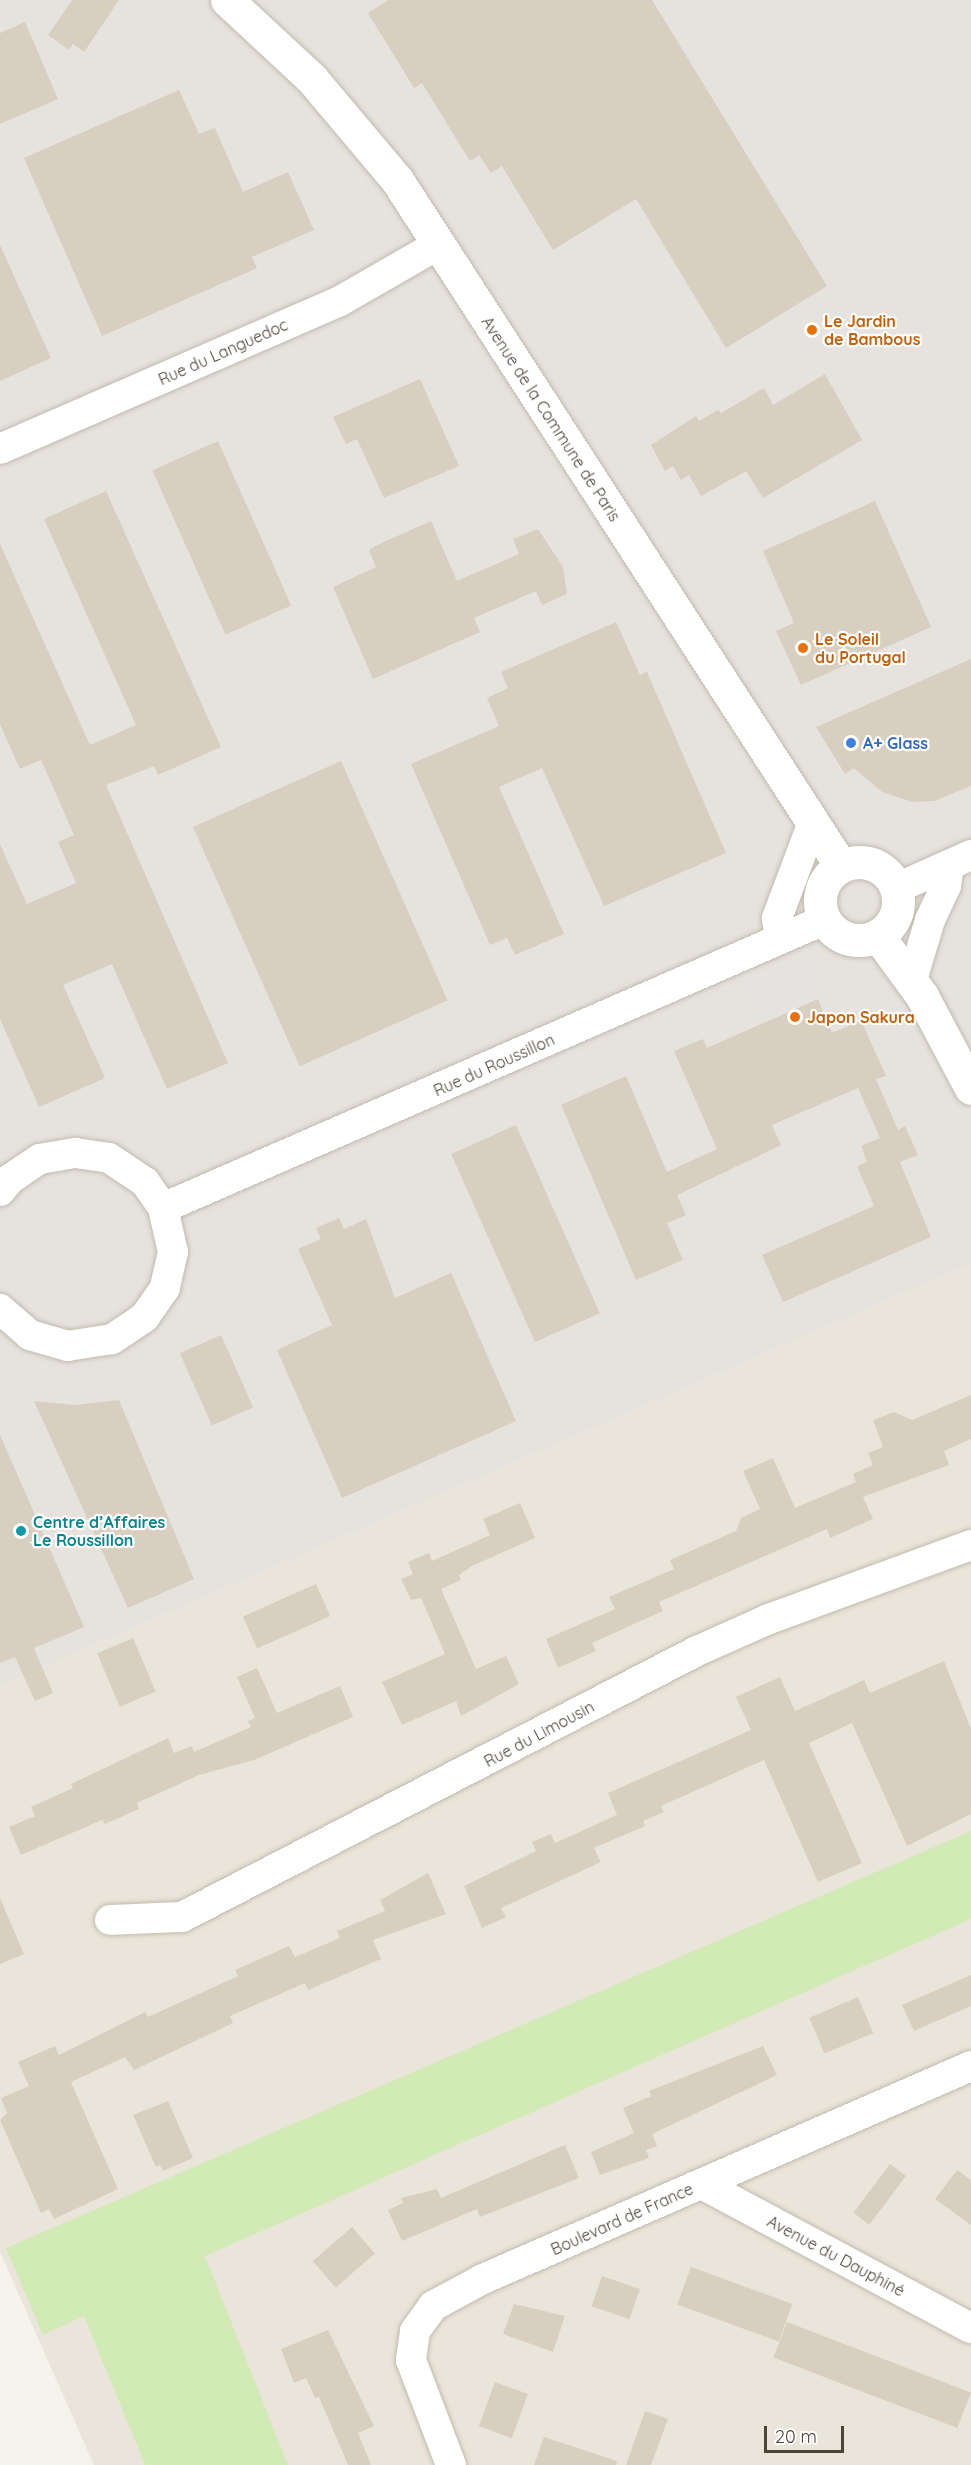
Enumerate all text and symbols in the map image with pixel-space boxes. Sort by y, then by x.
place label: Le Jardin de Bambous [824,311,920,349]
street label: Avenue de la Commune de Paris [478,313,624,525]
street label: Rue du Languedoc [155,315,291,389]
marker: Le Jardin de Bambous [805,323,819,337]
place label: Le Soleil du Portugal [815,629,906,667]
marker: Le Soleil du Portugal [796,641,810,655]
place label: A+ Glass [863,733,928,753]
marker: A+ Glass [844,736,858,750]
place label: Japon Sakura [807,1007,915,1027]
marker: Japon Sakura [788,1010,802,1024]
street label: Rue du Roussillon [431,1030,557,1100]
place label: Centre d’Affaires Le Roussillon [33,1512,165,1550]
marker: Centre d’Affaires Le Roussillon [14,1524,28,1538]
street label: Rue du Limousin [481,1697,597,1771]
street label: Boulevard de France [548,2179,696,2259]
street label: Avenue du Dauphiné [764,2212,908,2300]
scale bar [767,2414,846,2452]
text: 20 m [775,2425,817,2448]

